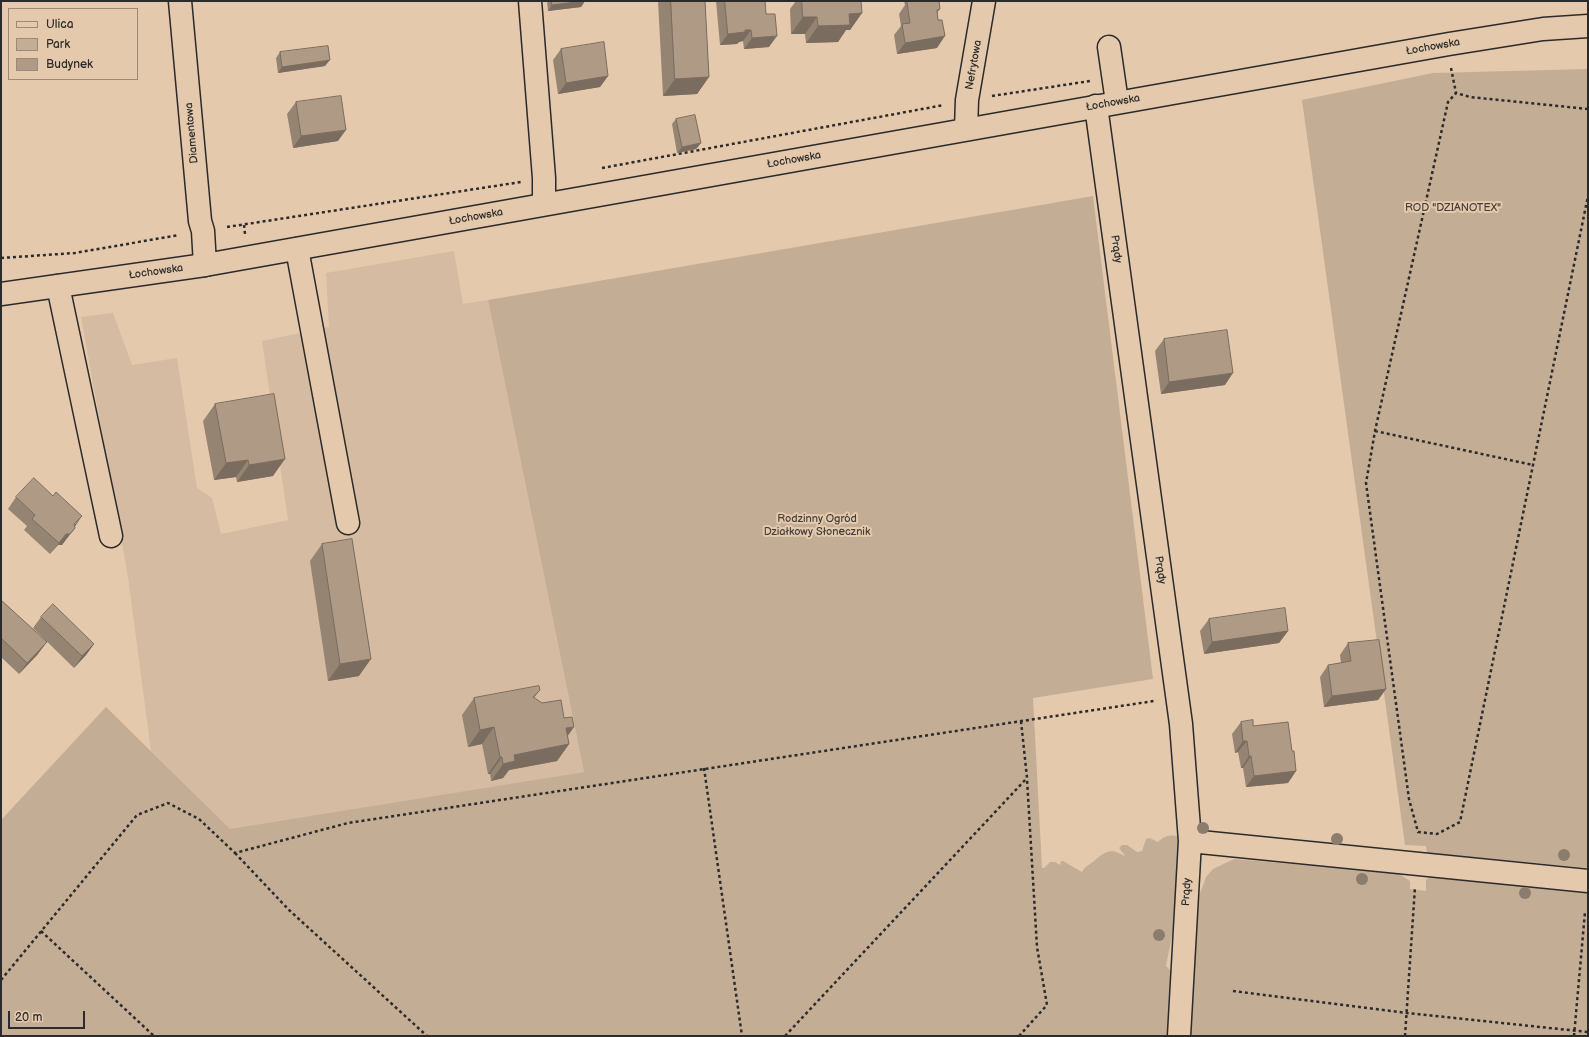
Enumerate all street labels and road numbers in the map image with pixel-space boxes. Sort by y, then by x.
street label: Łochowska [1405,36,1461,58]
street label: Nefrytowa [963,39,985,91]
street label: Łochowska [1085,92,1141,114]
street label: Diamentowa [183,102,201,164]
street label: Łochowska [766,149,822,171]
street label: Łochowska [448,206,504,228]
street label: Prądy [1108,234,1124,264]
street label: Łochowska [128,262,184,282]
street label: Prądy [1152,555,1168,585]
street label: Prądy [1180,878,1194,906]

